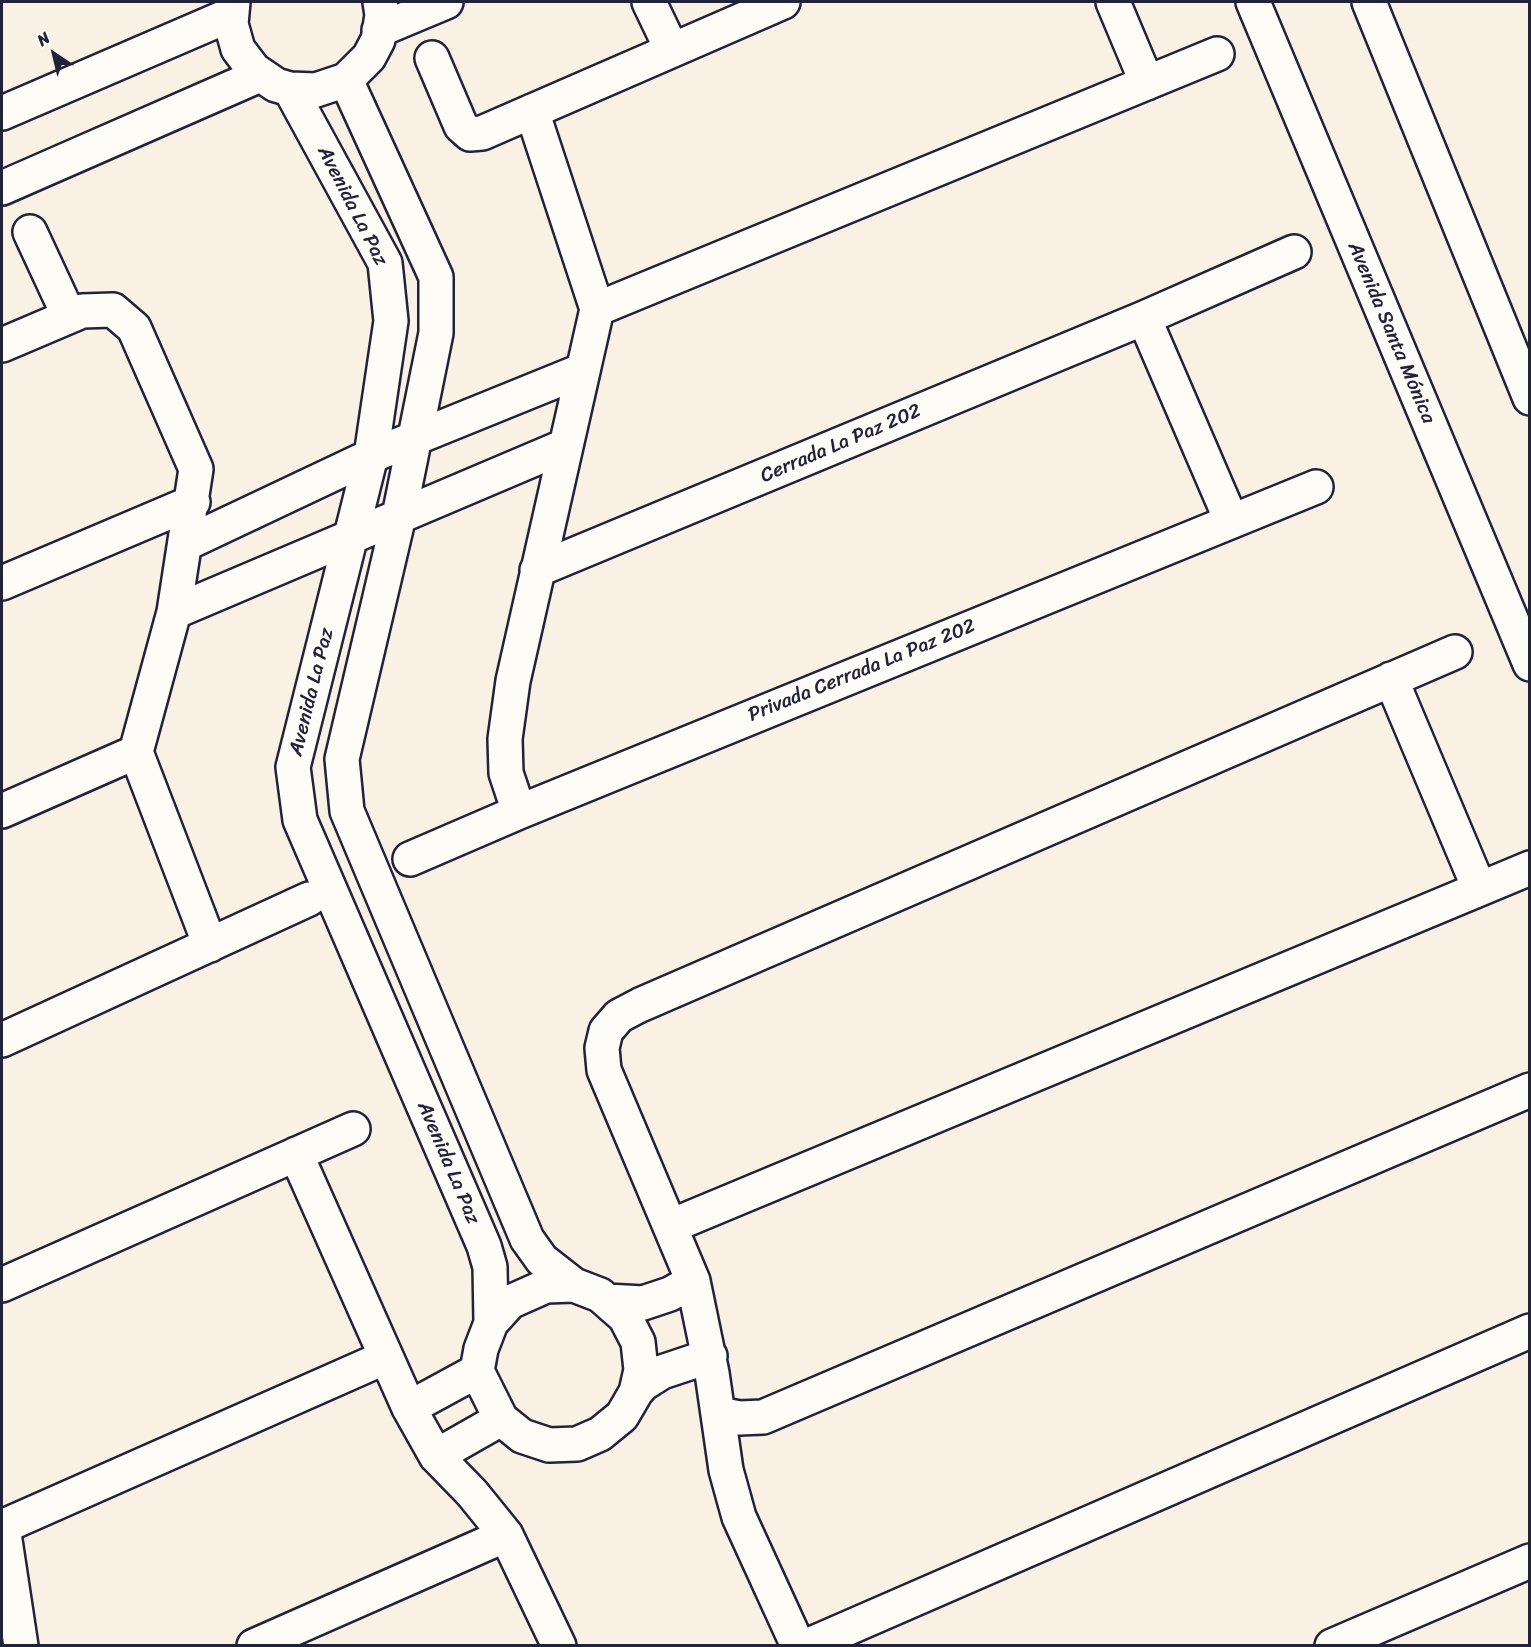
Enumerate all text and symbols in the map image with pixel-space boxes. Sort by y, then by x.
north arrow [24,24,84,84]
text: N [31,24,56,54]
street label: Avenida La Paz [312,142,392,270]
street label: Avenida Santa Mónica [1342,239,1440,427]
street label: Cerrada La Paz 202 [757,399,925,489]
street label: Privada Cerrada La Paz 202 [745,614,979,728]
street label: Avenida La Paz [285,626,339,758]
street label: Avenida La Paz [411,1098,485,1228]

